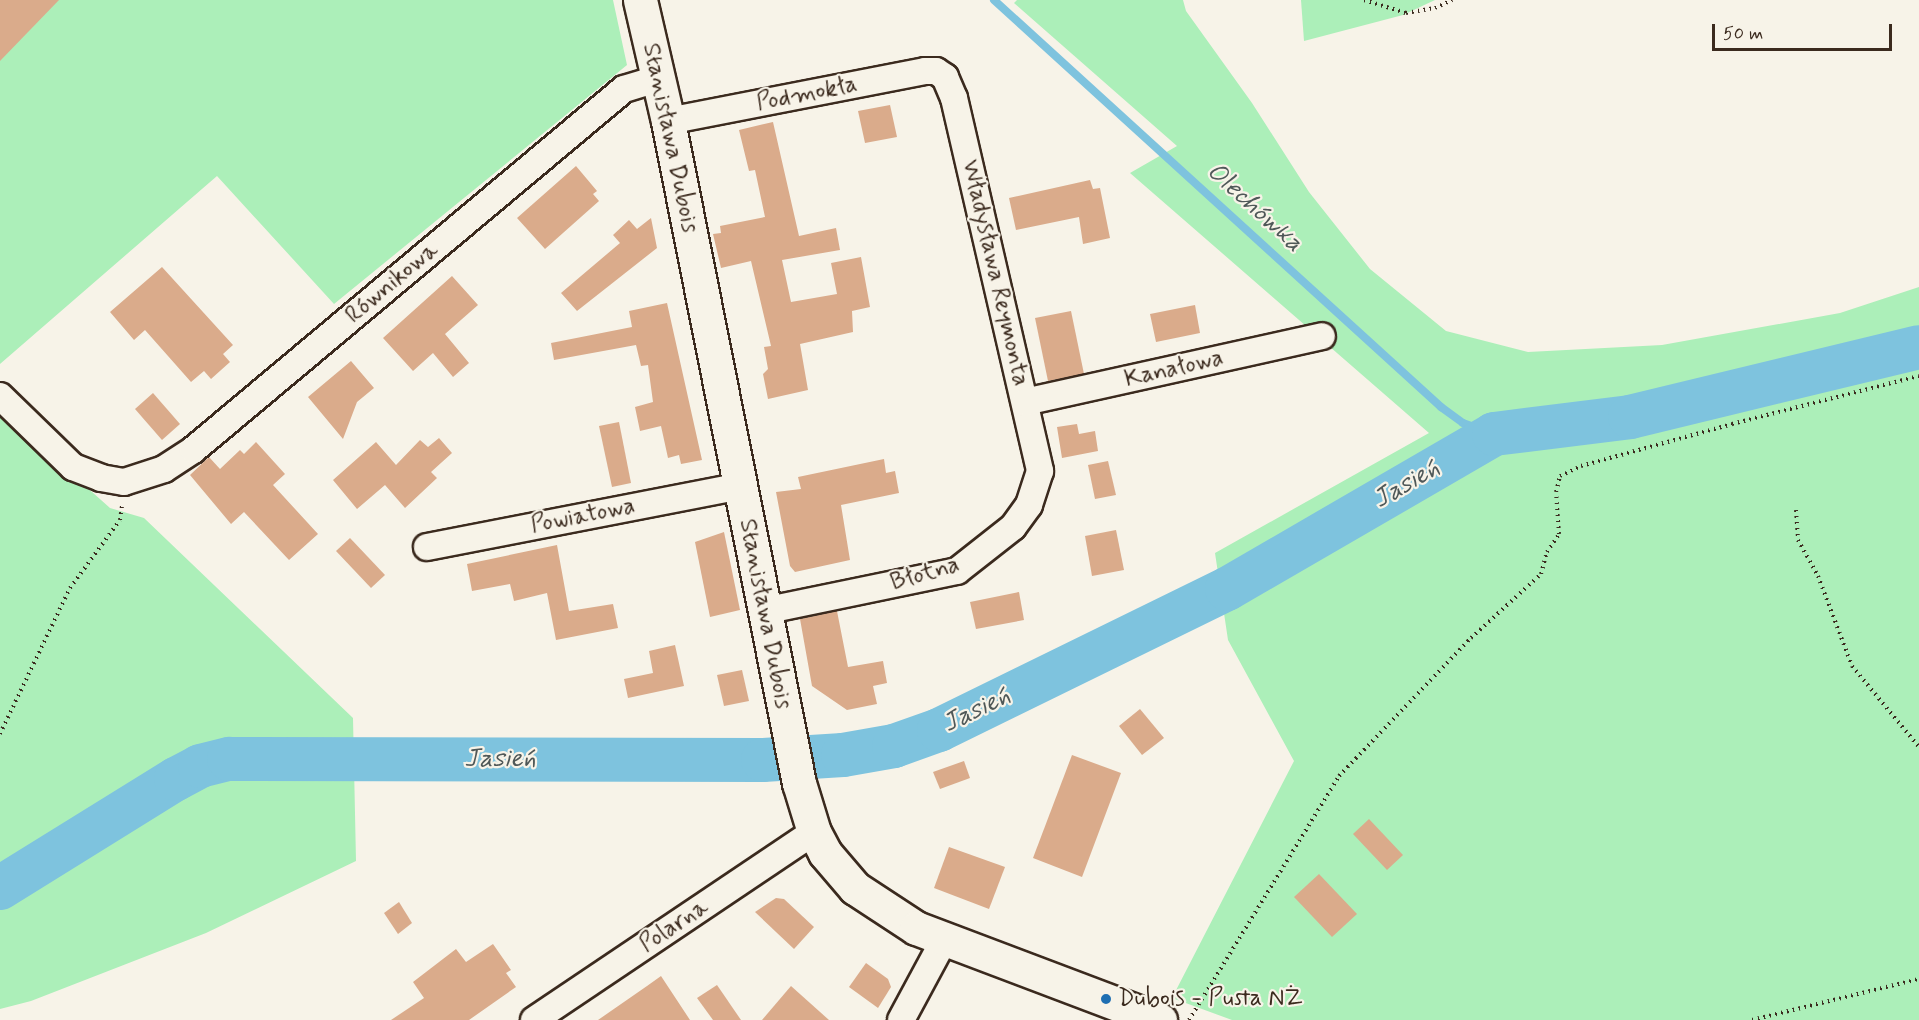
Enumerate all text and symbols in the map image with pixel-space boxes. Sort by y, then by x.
scale bar [1715,12,1895,50]
text: 50 m [1723,22,1763,46]
street label: Stanisława Dubois [636,42,704,234]
street label: Podmokła [754,70,860,118]
street label: Władysława Reymonta [954,153,1036,393]
water label: Olechówka [1199,157,1309,259]
street label: Równikowa [340,236,444,330]
street label: Kanałowa [1122,344,1226,394]
water label: Jasień [1368,454,1446,516]
street label: Powiatowa [528,492,638,540]
street label: Stanisława Dubois [733,517,797,711]
street label: Błotna [887,550,963,598]
water label: Jasień [938,681,1016,741]
water label: Jasień [464,744,536,776]
street label: Polarna [634,893,714,959]
place label: Dubois - Pusta NŻ [1118,985,1303,1013]
marker: Dubois - Pusta NŻ [1099,992,1113,1006]

